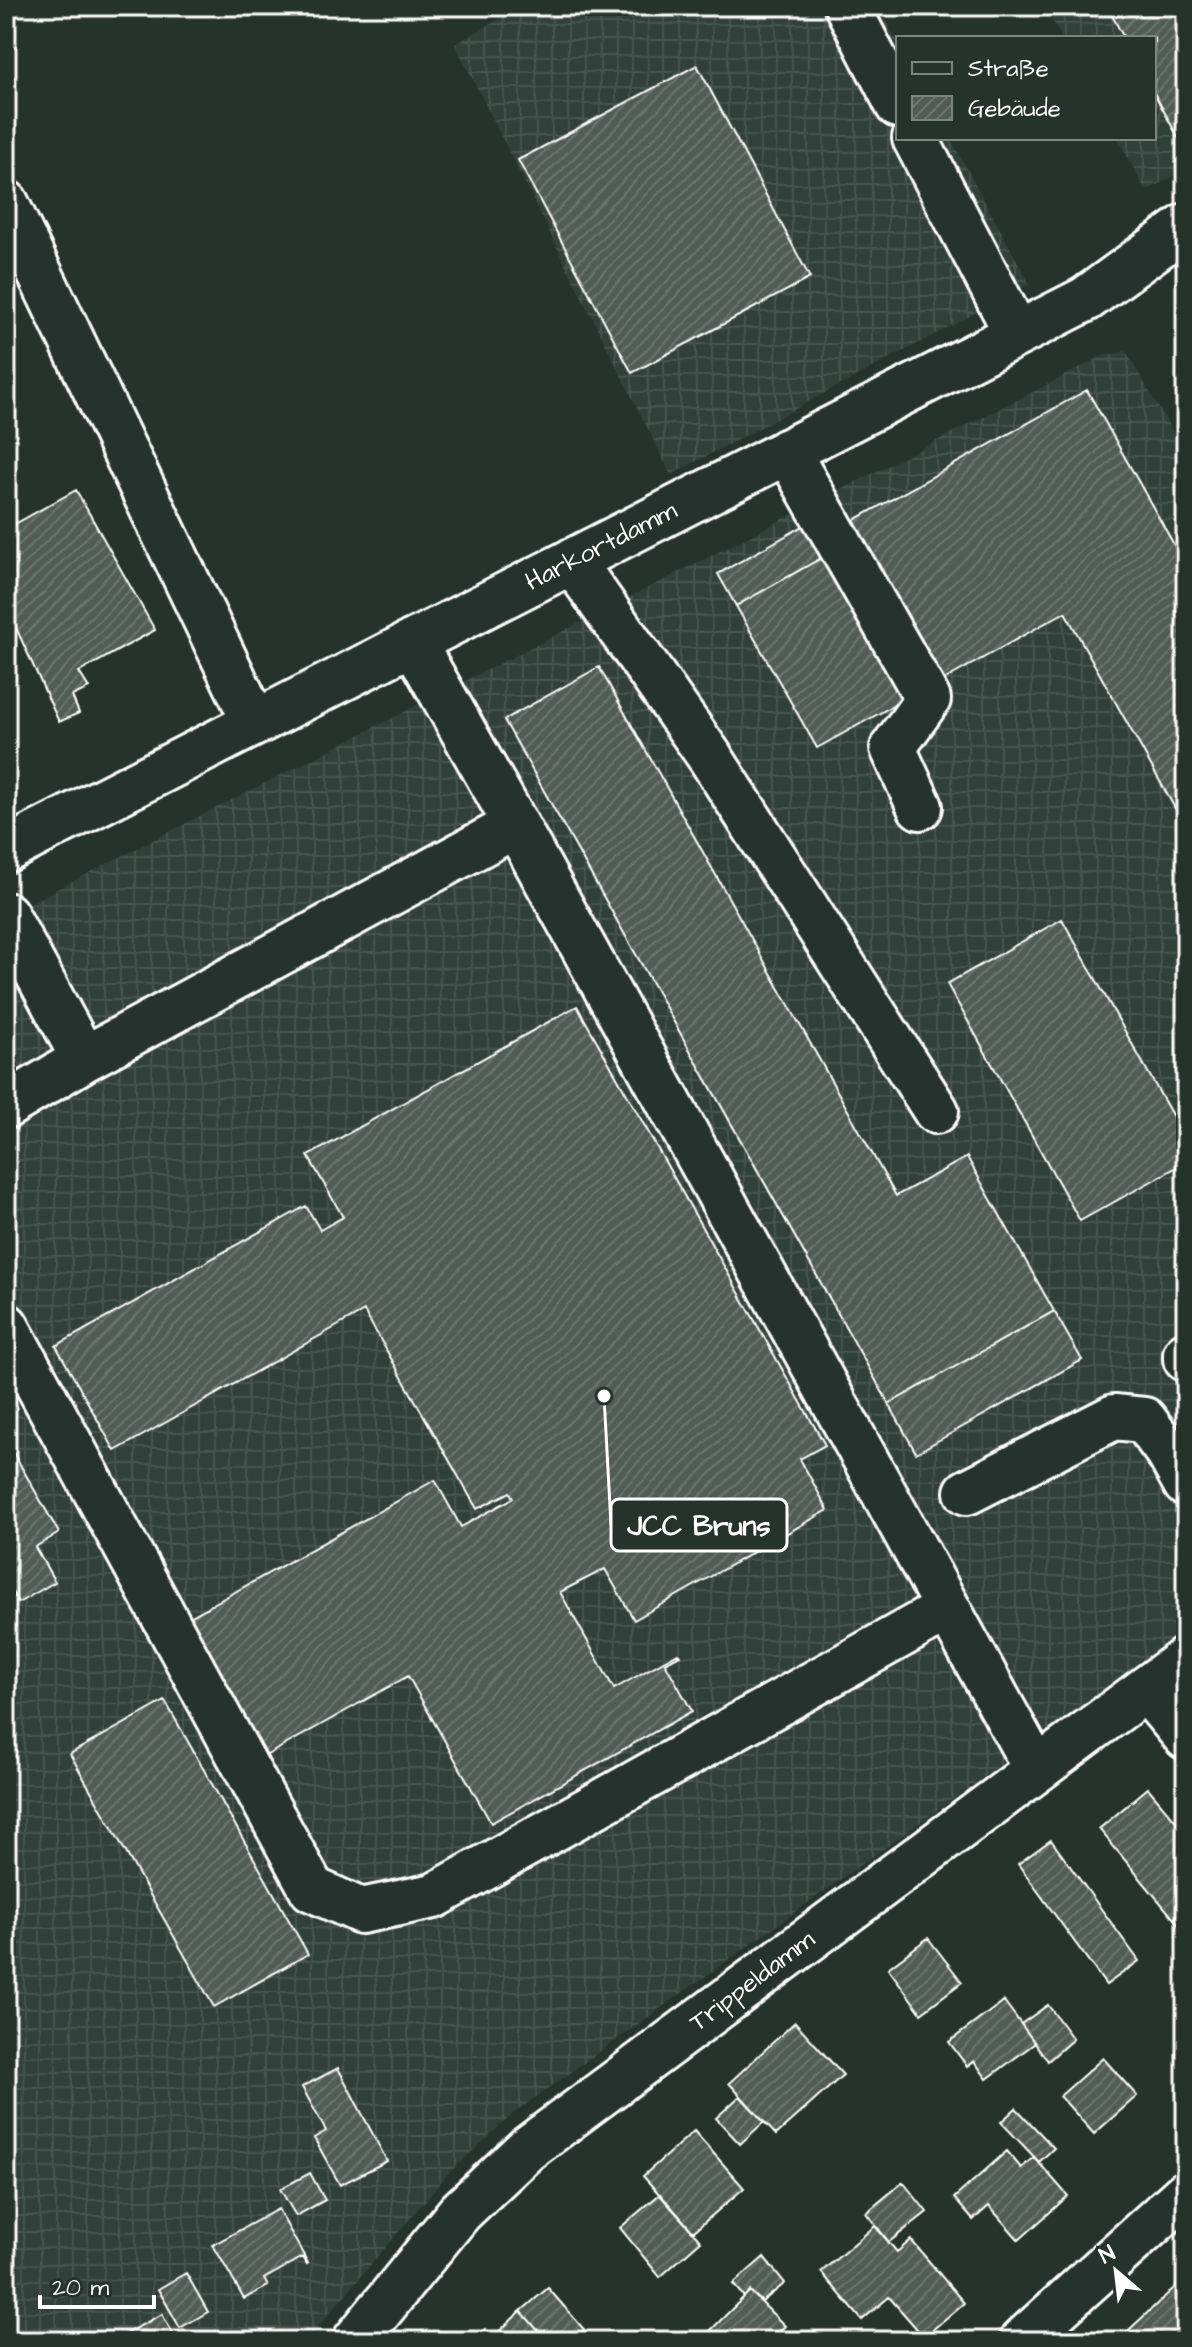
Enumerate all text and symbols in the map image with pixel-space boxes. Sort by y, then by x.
legend [896,36,1156,140]
text: Straße [968,52,1049,86]
text: Gebäude [968,92,1061,126]
street label: Harkortdamm [519,492,684,600]
callout: JCC Bruns [611,1499,787,1551]
text: JCC Bruns [626,1507,771,1546]
street label: Trippeldamm [682,1921,823,2040]
north arrow [1076,2231,1156,2311]
text: N [1094,2238,1121,2272]
scale bar [40,2259,154,2309]
text: 20 m [52,2271,109,2305]

